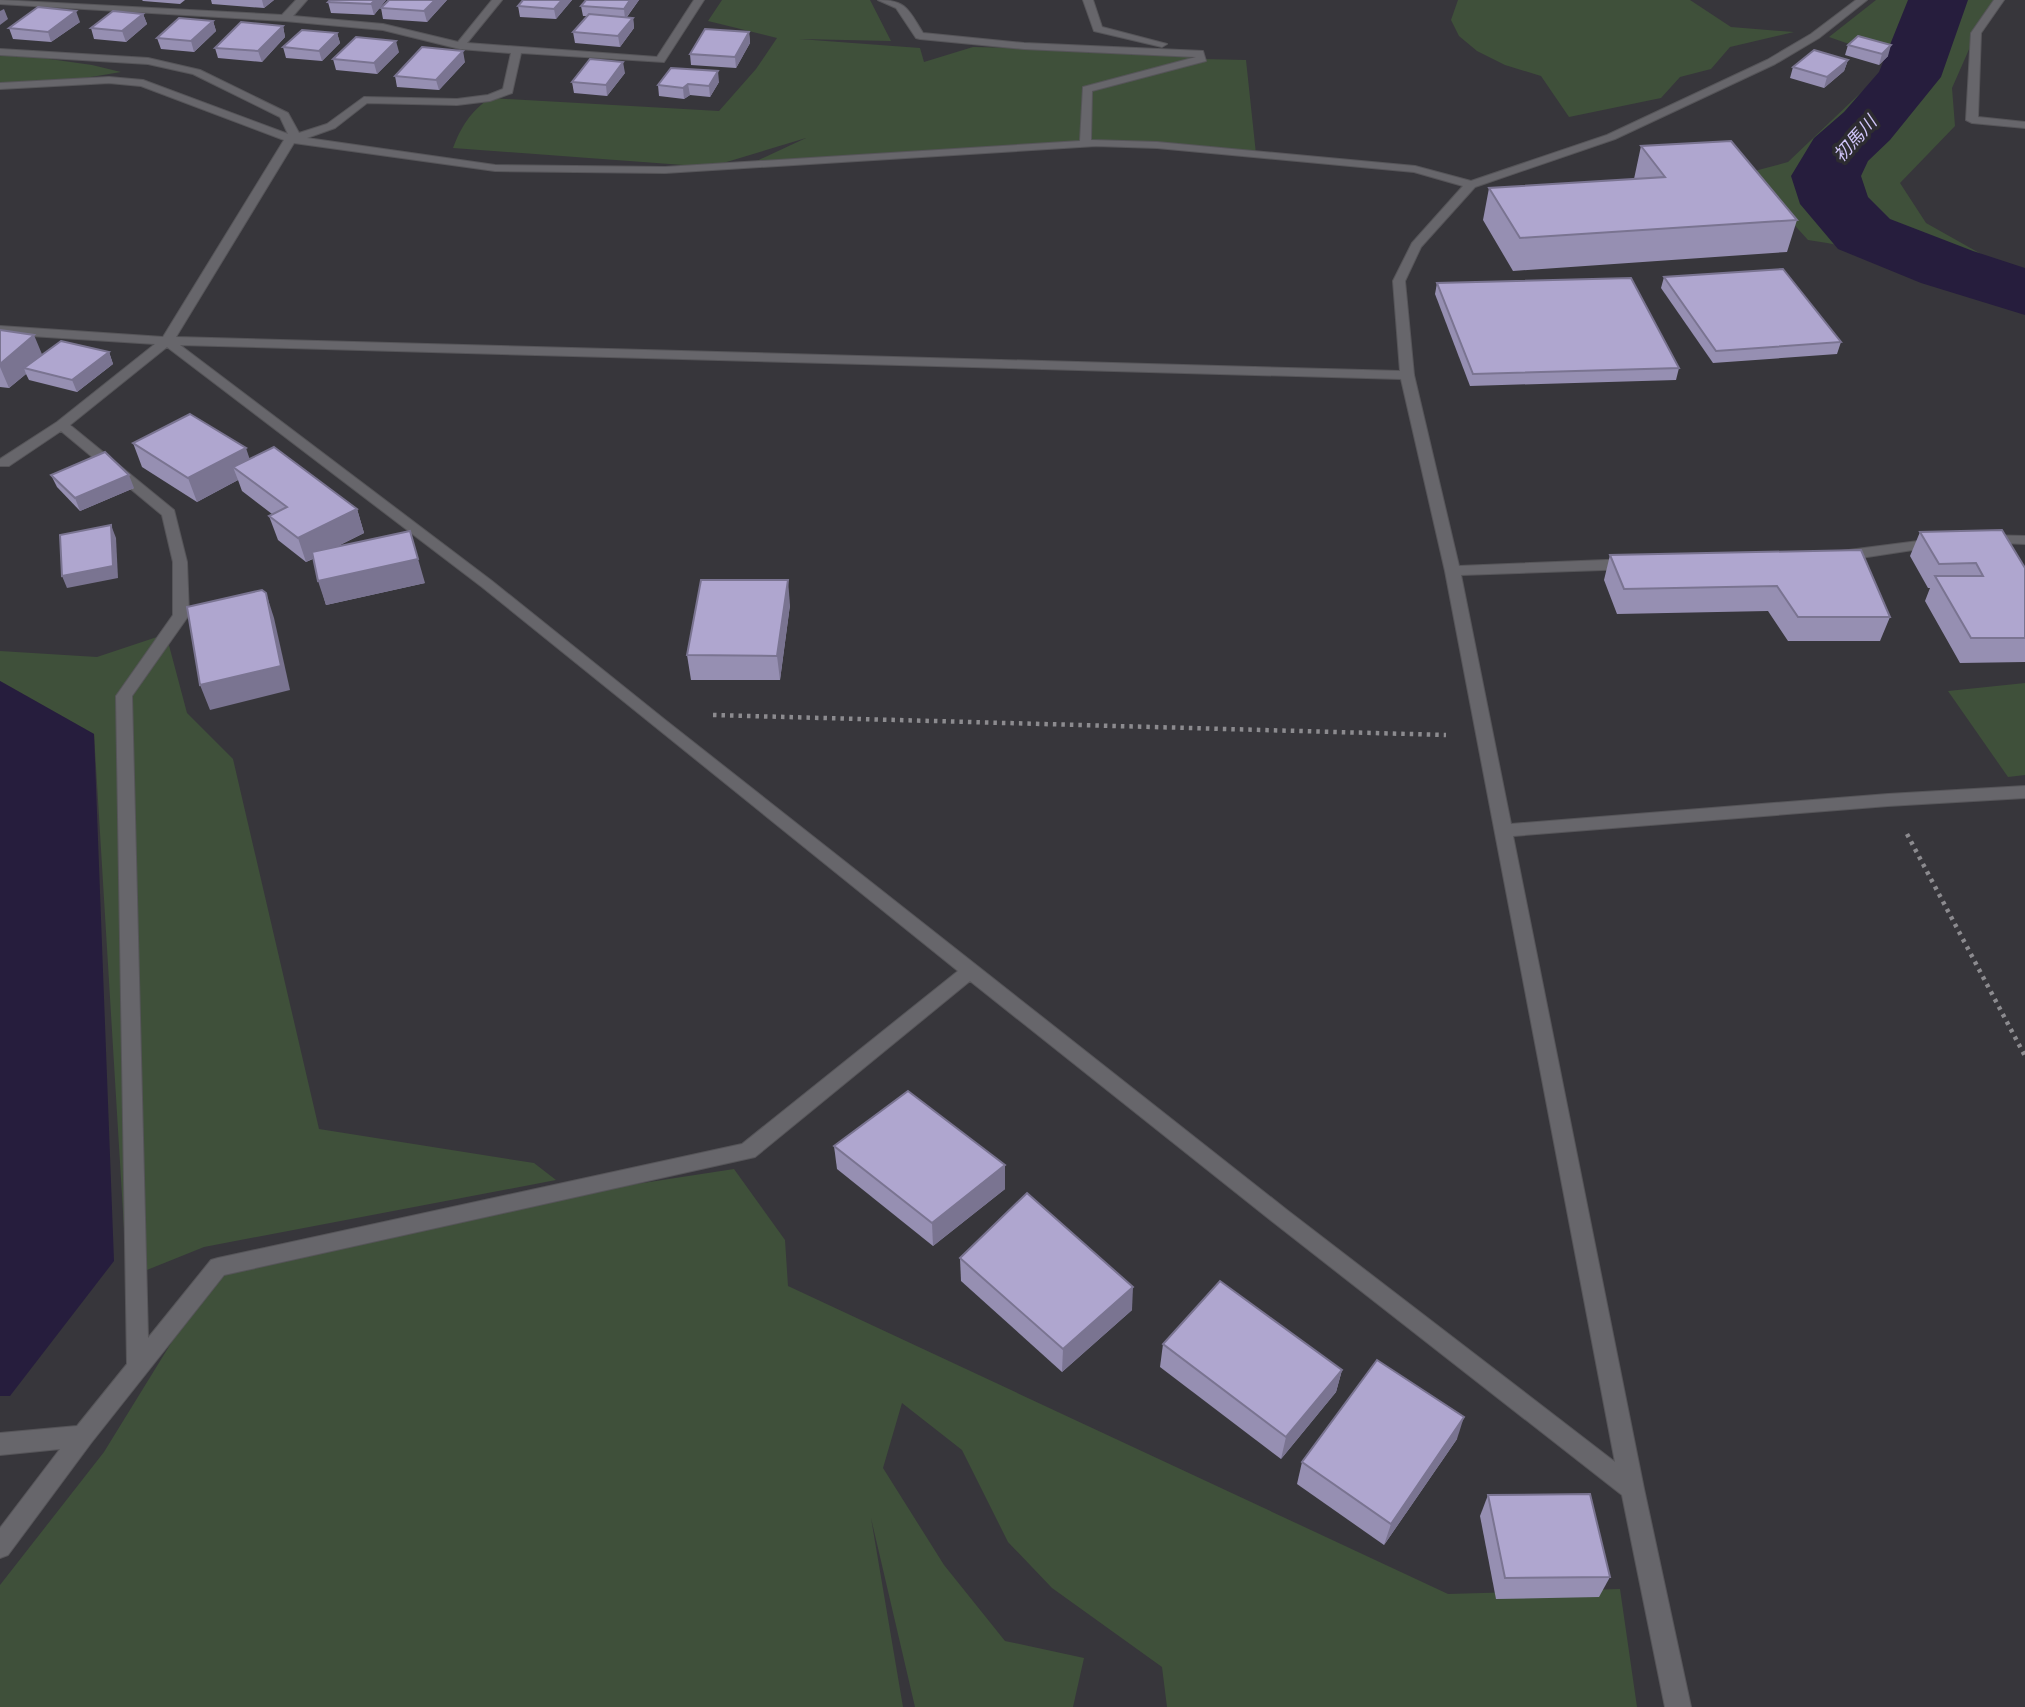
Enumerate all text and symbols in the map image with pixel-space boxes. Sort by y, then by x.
water label: 初馬川 [1829,110,1883,166]

